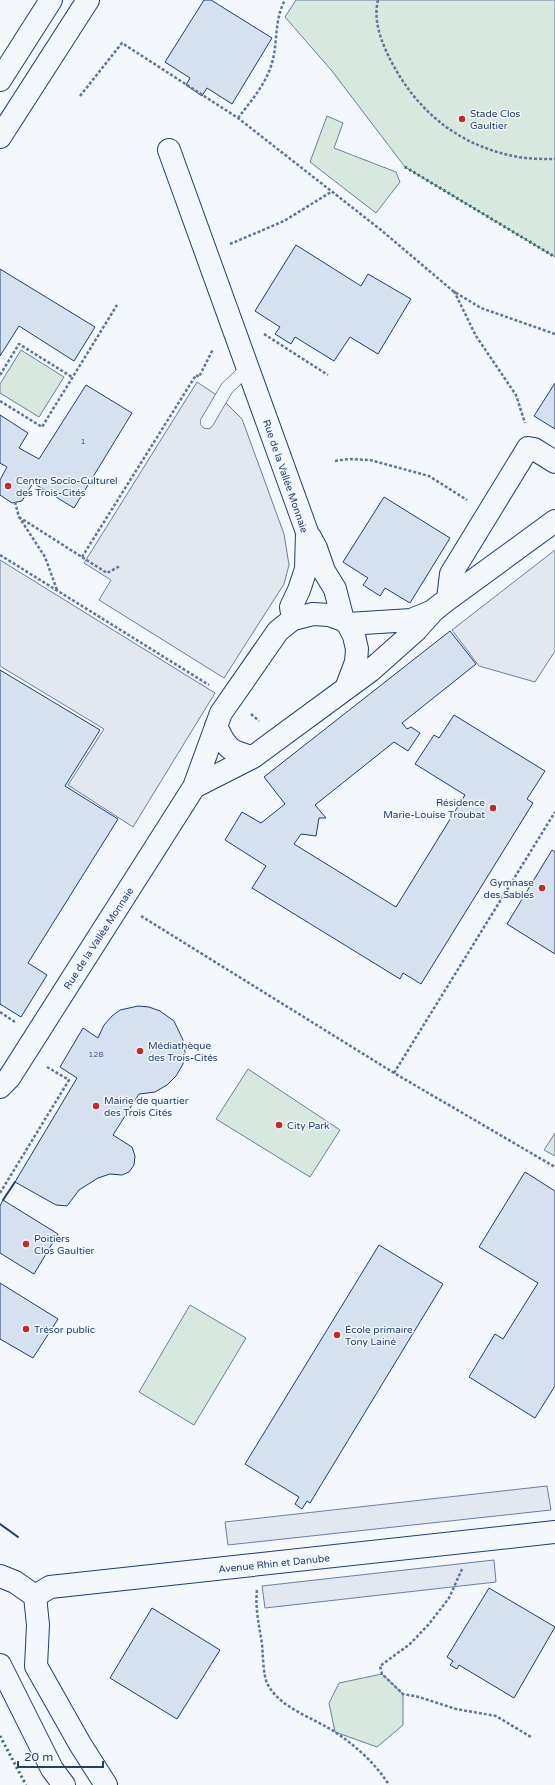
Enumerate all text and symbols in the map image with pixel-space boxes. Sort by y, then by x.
place label: Stade Clos Gaultier [470,108,520,132]
marker: Stade Clos Gaultier [457,114,467,124]
street label: Rue de la Vallée Monnaie [260,418,310,535]
house number: 1 [80,437,86,446]
place label: Centre Socio-Culturel des Trois-Cités [16,475,118,499]
marker: Centre Socio-Culturel des Trois-Cités [3,481,13,491]
place label: Résidence Marie-Louise Troubat [383,797,485,821]
marker: Résidence Marie-Louise Troubat [488,803,498,813]
place label: Gymnase des Sables [484,877,534,901]
marker: Gymnase des Sables [537,883,547,893]
street label: Rue de la Vallée Monnaie [61,885,137,992]
place label: Médiathèque des Trois-Cités [148,1040,218,1064]
marker: Médiathèque des Trois-Cités [135,1046,145,1056]
house number: 12B [88,1050,104,1059]
place label: Mairie de quartier des Trois Cités [104,1095,189,1119]
marker: Mairie de quartier des Trois Cités [91,1101,101,1111]
marker: City Park [274,1120,284,1130]
place label: City Park [287,1120,330,1132]
place label: Poitiers Clos Gaultier [34,1233,95,1257]
marker: Poitiers Clos Gaultier [21,1239,31,1249]
marker: Trésor public [21,1324,31,1334]
place label: Trésor public [34,1324,95,1336]
place label: École primaire Tony Lainé [345,1324,413,1348]
marker: École primaire Tony Lainé [332,1330,342,1340]
street label: Avenue Rhin et Danube [218,1552,331,1576]
scale bar [18,1743,103,1769]
text: 20 m [24,1750,53,1764]

